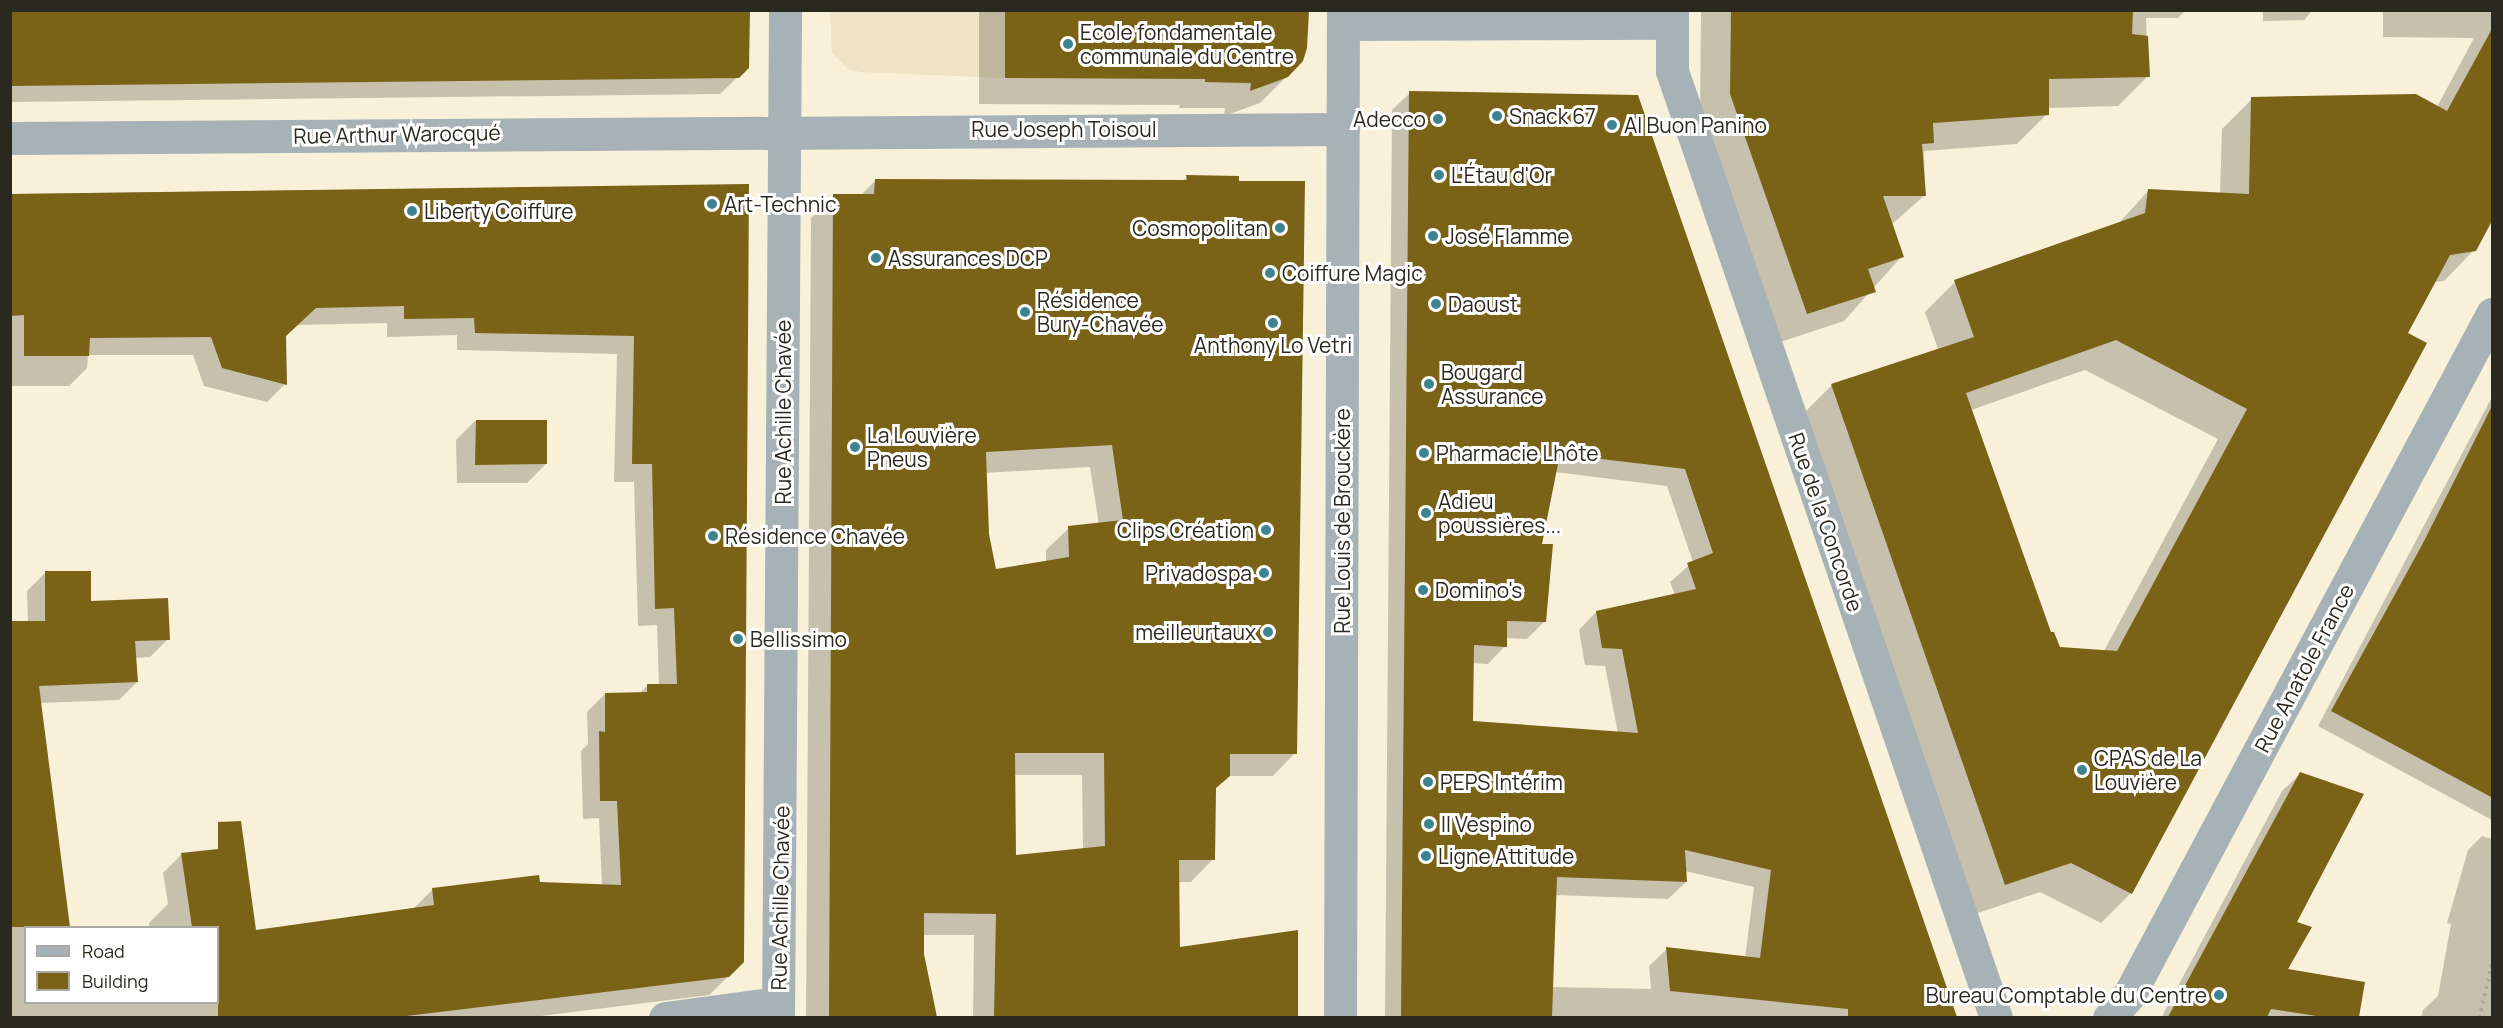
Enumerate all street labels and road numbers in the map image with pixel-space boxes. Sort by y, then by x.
street label: Rue Joseph Toisoul [971,116,1157,142]
street label: Rue Arthur Warocqué [293,120,501,148]
street label: Rue Achille Chavée [770,320,796,504]
street label: Rue Louis de Brouckère [1329,408,1355,634]
street label: Rue de la Concorde [1784,429,1868,615]
street label: Rue Anatole France [2249,580,2359,756]
street label: Rue Achille Chavée [766,805,794,991]

